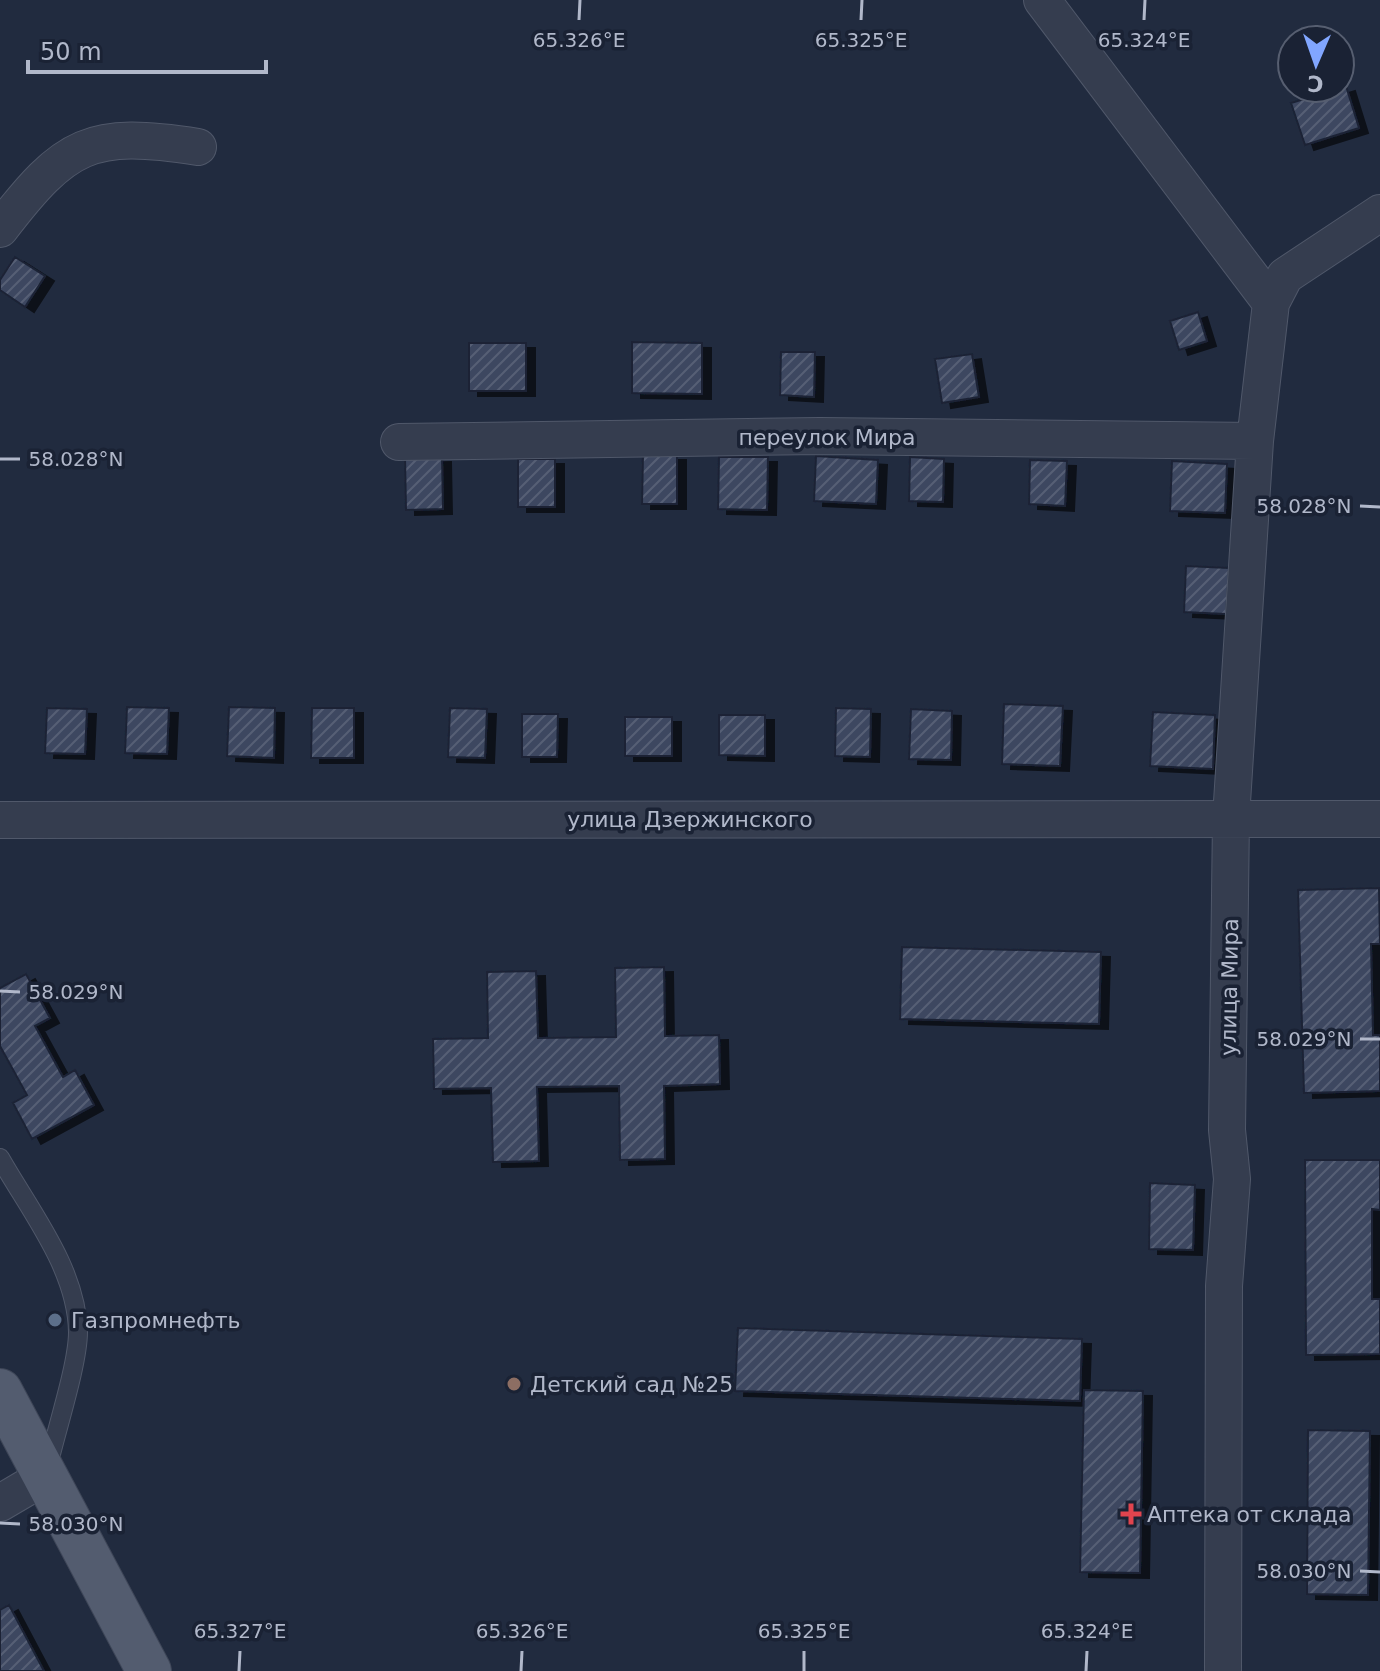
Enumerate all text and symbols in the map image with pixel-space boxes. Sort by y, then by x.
scale bar [28,24,266,74]
north arrow [1276,24,1356,104]
text: 65.326°E [533,28,625,52]
text: 65.325°E [815,28,907,52]
text: 65.324°E [1098,28,1190,52]
text: 50 m [40,38,102,66]
text: С [1307,71,1324,96]
street label: переулок Мира [739,425,915,450]
text: 58.028°N [29,447,123,471]
text: 58.028°N [1257,494,1351,518]
street label: улица Дзержинского [567,807,813,832]
street label: улица Мира [1216,918,1243,1056]
text: 58.029°N [29,980,123,1004]
text: 58.029°N [1257,1027,1351,1051]
place label: Газпромнефть [71,1308,241,1333]
marker: Газпромнефть [46,1311,64,1329]
place label: Детский сад №25 [530,1372,733,1397]
marker: Детский сад №25 [505,1375,523,1393]
place label: Аптека от склада [1147,1502,1351,1527]
marker: Аптека от склада [1122,1505,1140,1523]
text: 58.030°N [29,1512,123,1536]
text: 58.030°N [1257,1559,1351,1583]
text: 65.327°E [194,1619,286,1643]
text: 65.326°E [476,1619,568,1643]
text: 65.325°E [758,1619,850,1643]
text: 65.324°E [1041,1619,1133,1643]

